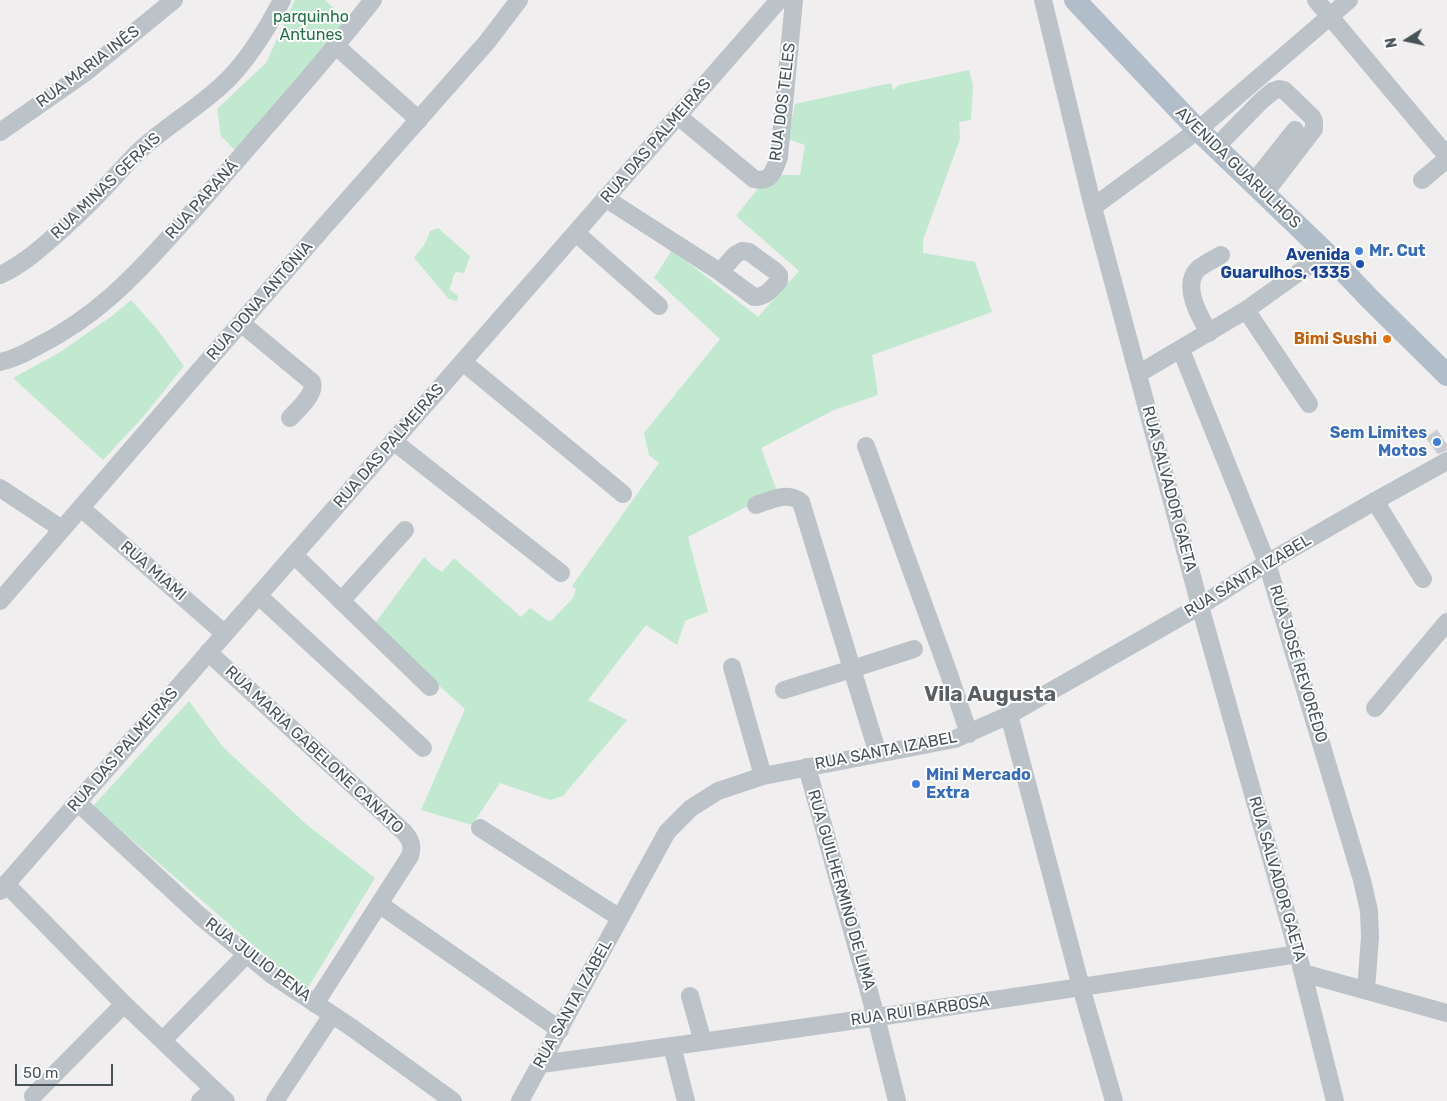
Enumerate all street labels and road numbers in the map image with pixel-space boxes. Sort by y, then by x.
street label: RUA MARIA INÊS [33,22,143,112]
street label: RUA DOS TELES [766,42,800,162]
street label: RUA DAS PALMEIRAS [597,75,715,207]
street label: AVENIDA GUARULHOS [1171,103,1305,233]
street label: RUA MINAS GERAIS [47,129,165,243]
street label: RUA PARANÁ [162,157,242,243]
street label: RUA DONA ANTÔNIA [203,237,317,365]
street label: RUA DAS PALMEIRAS [330,380,448,512]
street label: RUA SALVADOR GAETA [1138,404,1200,574]
street label: RUA SANTA IZABEL [1181,531,1315,621]
street label: RUA MIAMI [116,537,190,605]
street label: RUA JOSÉ REVORÊDO [1265,583,1331,745]
street label: RUA MARIA GABELONE CANATO [221,662,407,838]
street label: RUA DAS PALMEIRAS [64,684,182,816]
street label: RUA SANTA IZABEL [813,728,959,774]
street label: RUA GUILHERMINO DE LIMA [803,788,879,992]
street label: RUA SALVADOR GAETA [1244,794,1310,964]
street label: RUA JULIO PENA [201,914,315,1006]
street label: RUA SANTA IZABEL [530,936,616,1072]
street label: RUA RUI BARBOSA [849,992,991,1030]

